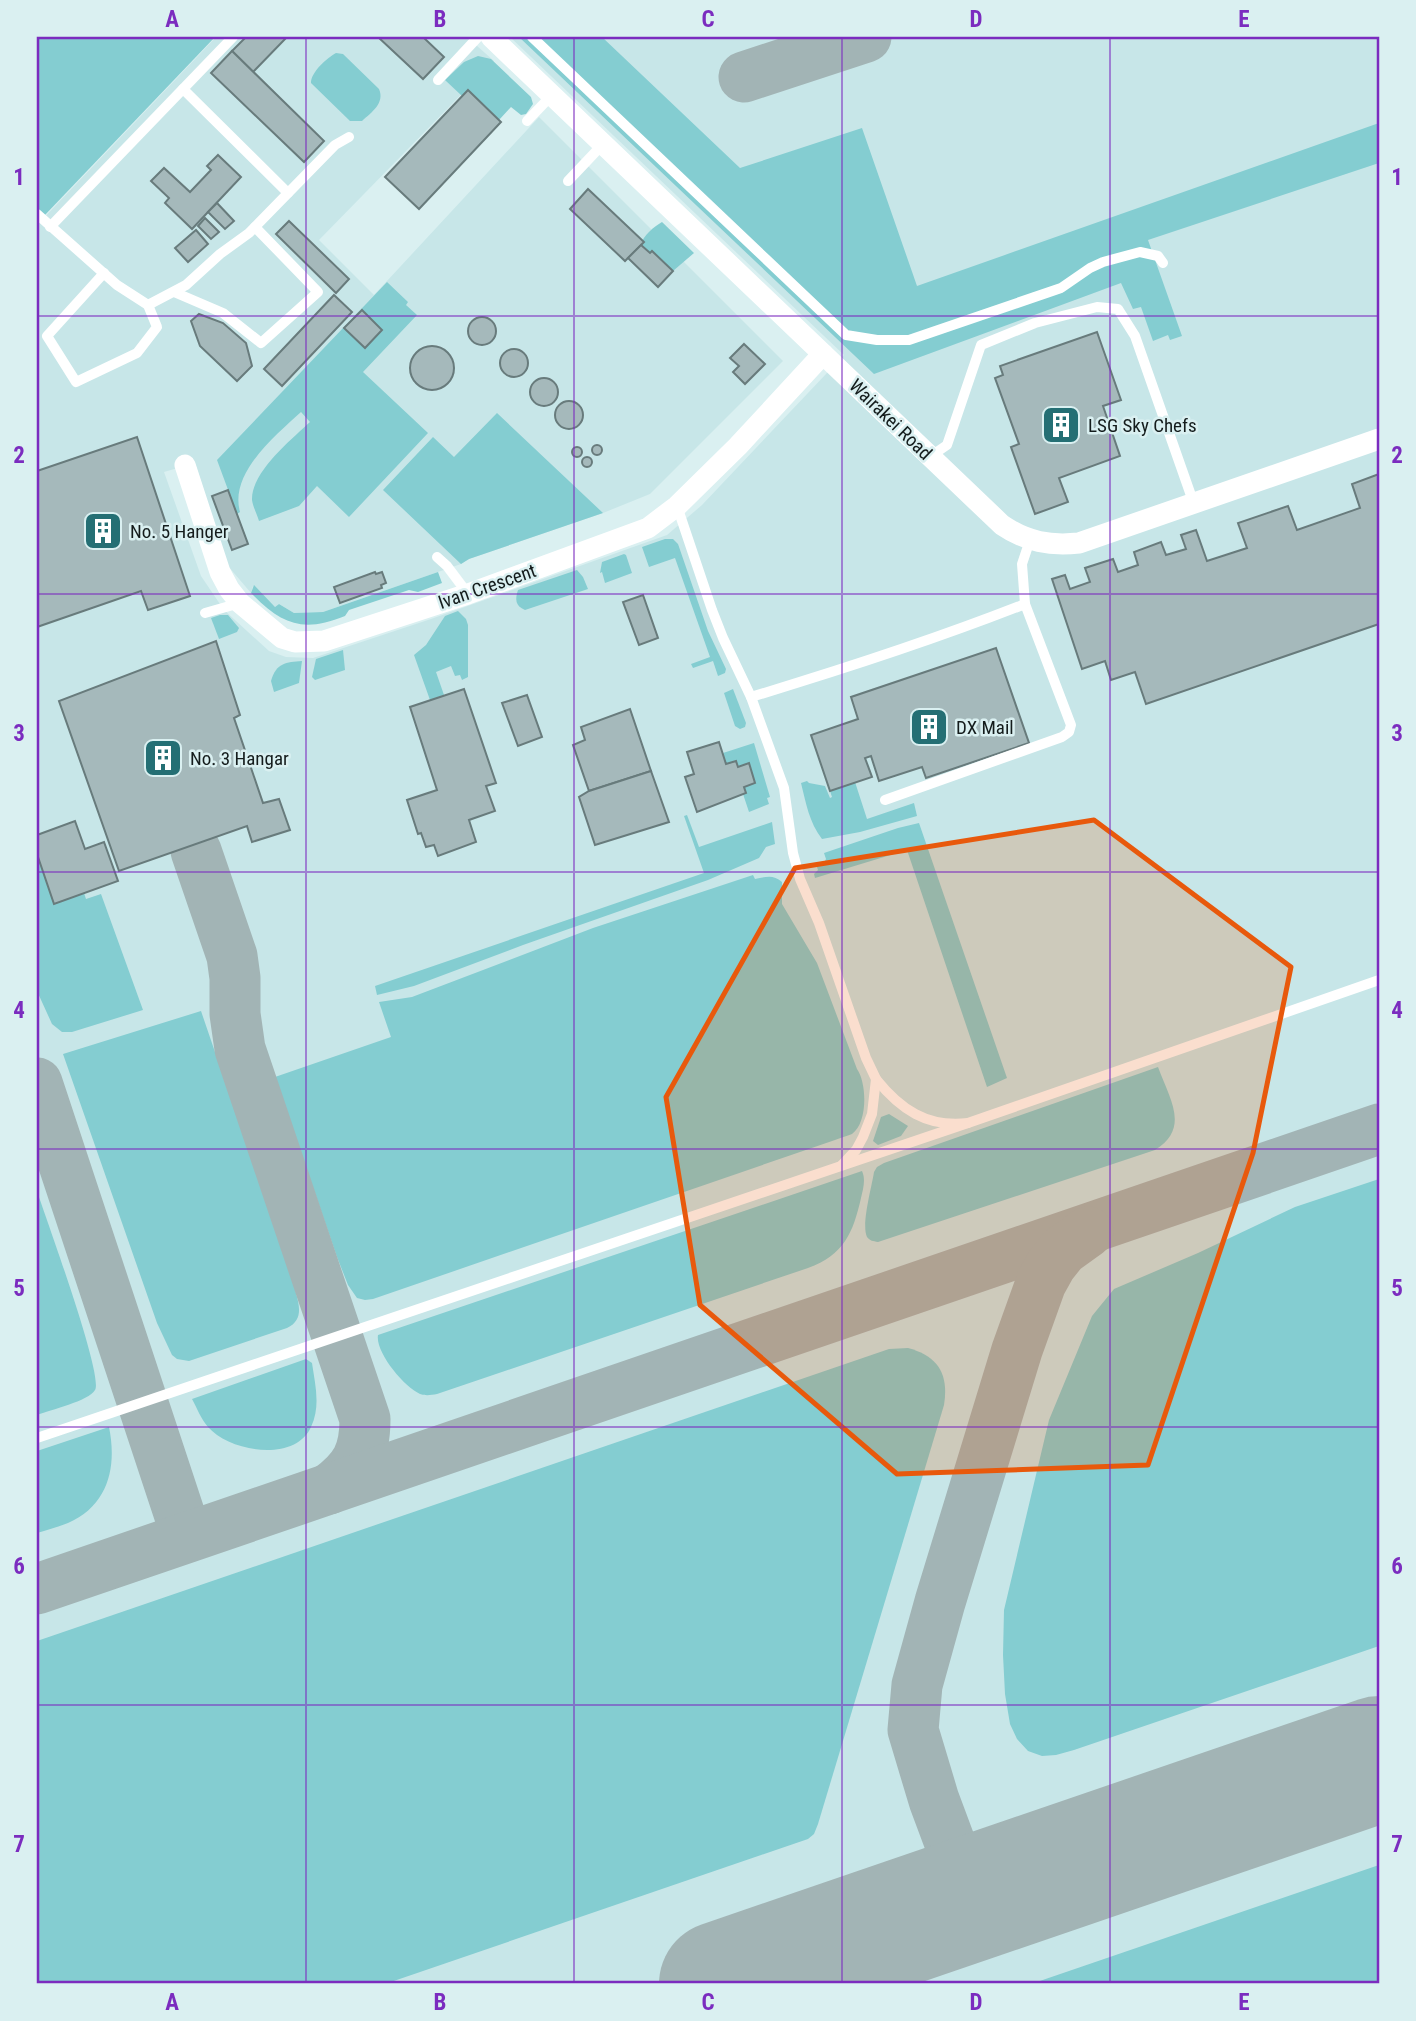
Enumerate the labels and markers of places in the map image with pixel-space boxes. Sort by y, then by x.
building icon: LSG Sky Chefs [1040,404,1082,446]
place label: LSG Sky Chefs [1088,414,1197,437]
building icon: No. 5 Hanger [82,510,124,552]
place label: No. 5 Hanger [130,520,229,543]
building icon: DX Mail [908,706,950,748]
place label: DX Mail [956,716,1014,739]
building icon: No. 3 Hangar [142,737,184,779]
place label: No. 3 Hangar [190,747,289,770]

